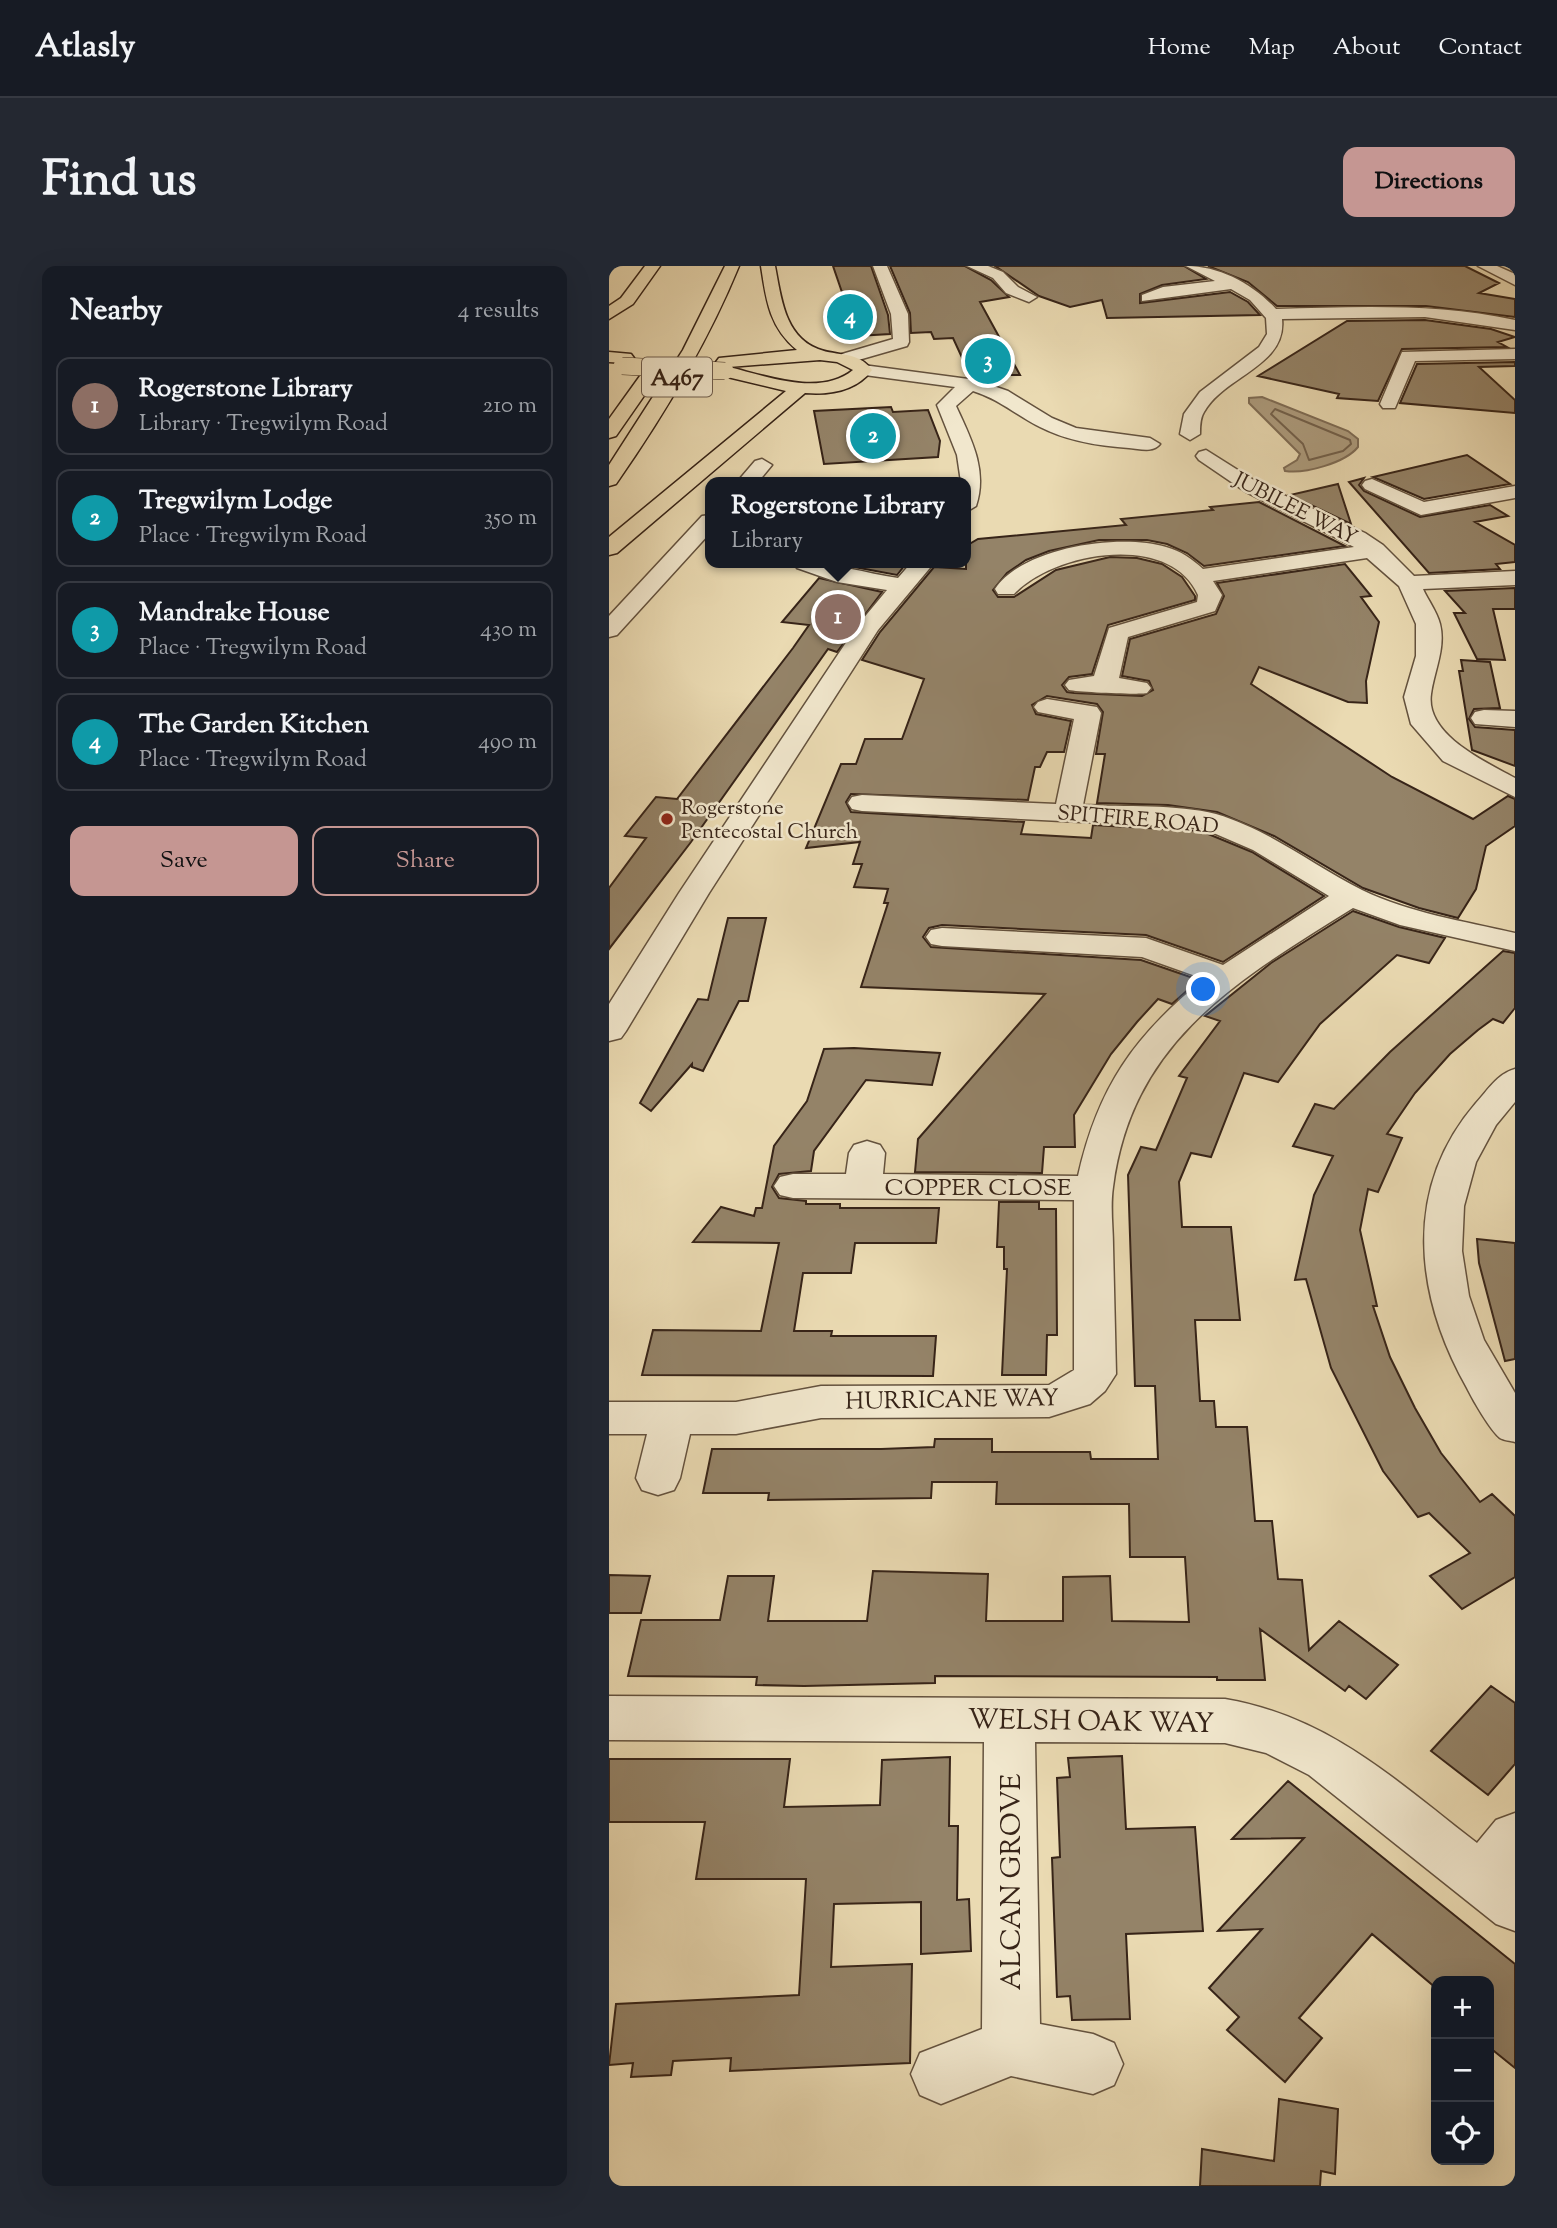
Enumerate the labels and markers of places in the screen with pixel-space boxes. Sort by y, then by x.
pin: 4 [827,291,873,343]
pin: 3 [965,335,1011,387]
pin: 2 [850,410,896,462]
pin: 1 [815,591,861,643]
place label: Rogerstone Pentecostal Church [681,794,858,848]
marker: Rogerstone Pentecostal Church [659,811,675,827]

